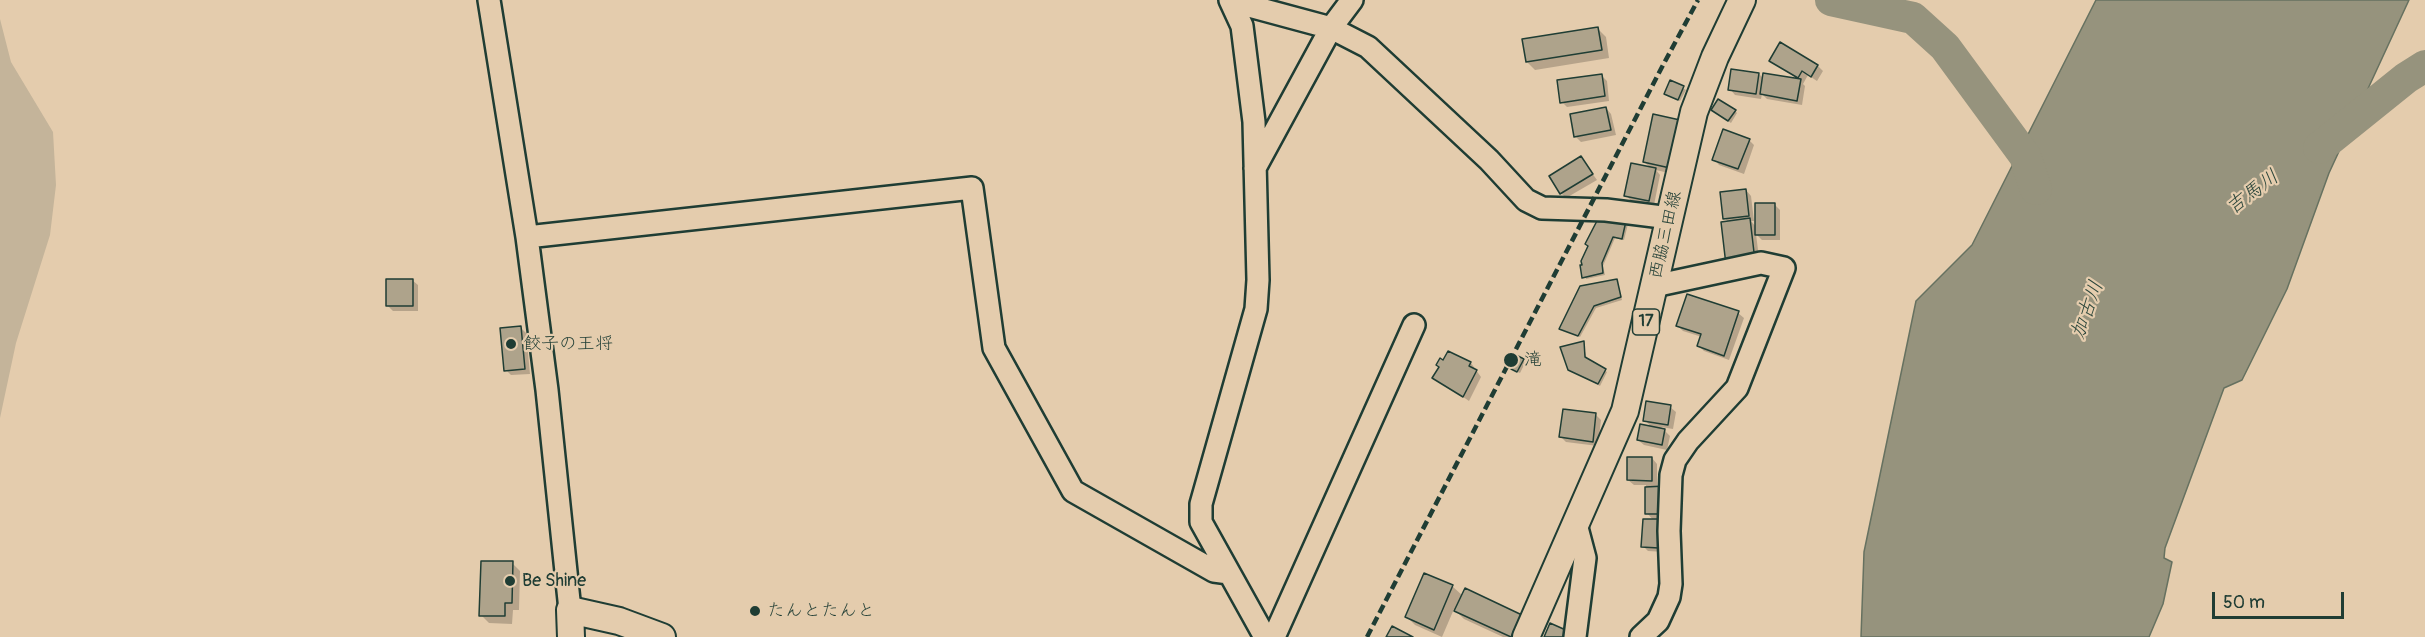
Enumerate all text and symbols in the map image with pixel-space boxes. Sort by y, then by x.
water label: 吉馬川 [2222,165,2284,221]
street label: 西脇三田線 [1645,189,1687,281]
water label: 加古川 [2066,278,2110,342]
road number: 17 [1632,309,1660,335]
place label: 餃子の王将 [523,333,613,355]
marker: 餃子の王将 [504,337,518,351]
place label: 滝 [1524,349,1542,371]
marker: 滝 [1502,351,1520,369]
place label: Be Shine [522,570,586,592]
marker: Be Shine [503,574,517,588]
scale bar [2215,580,2347,618]
text: 50 m [2223,591,2265,614]
place label: たんとたんと [767,600,875,622]
marker: たんとたんと [748,604,762,618]

